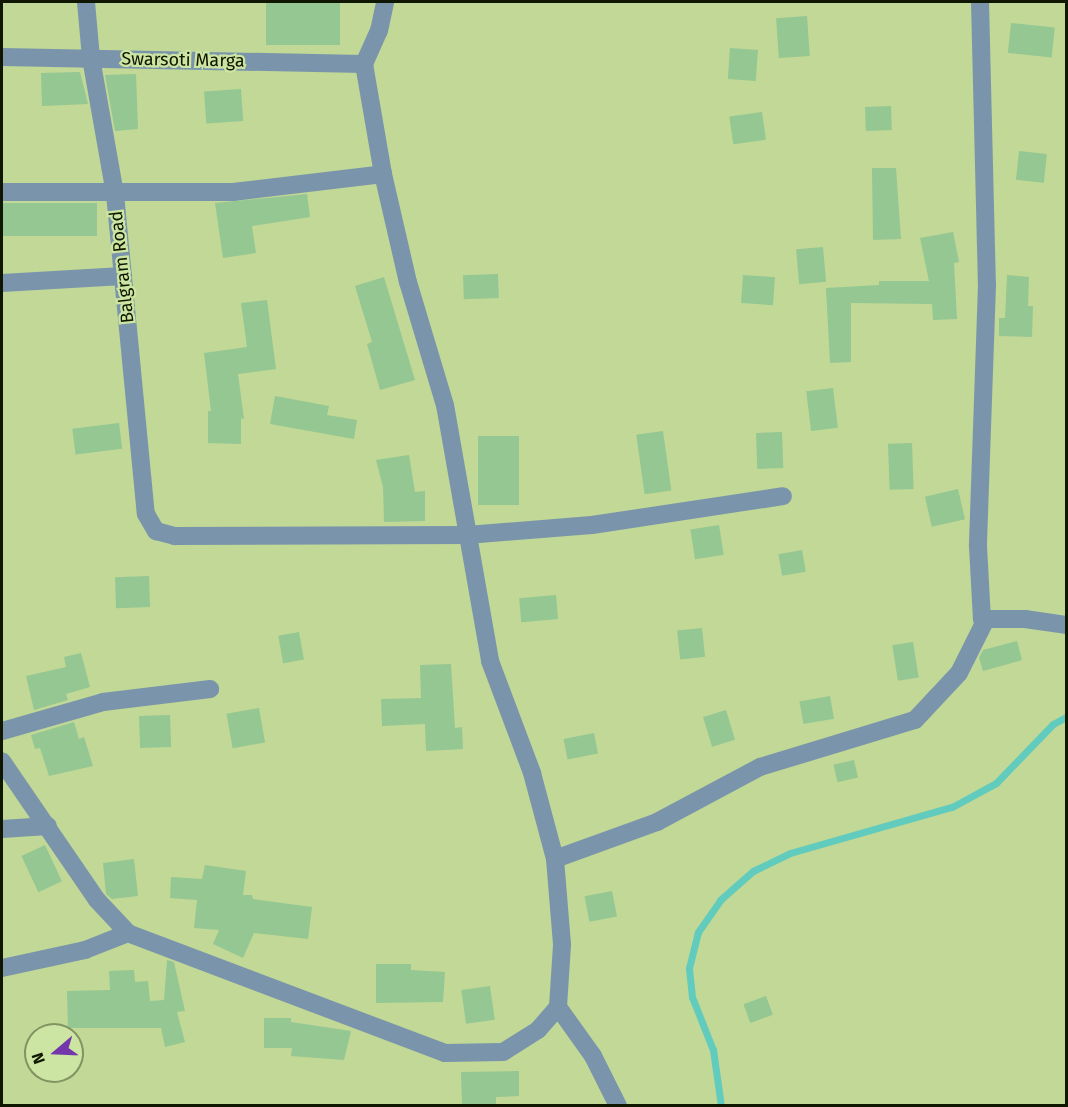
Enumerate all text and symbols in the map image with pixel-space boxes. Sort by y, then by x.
street label: Swarsoti Marga [121,48,245,72]
street label: Balgram Road [105,210,139,324]
north arrow [24,1023,84,1083]
text: N [28,1050,49,1066]

